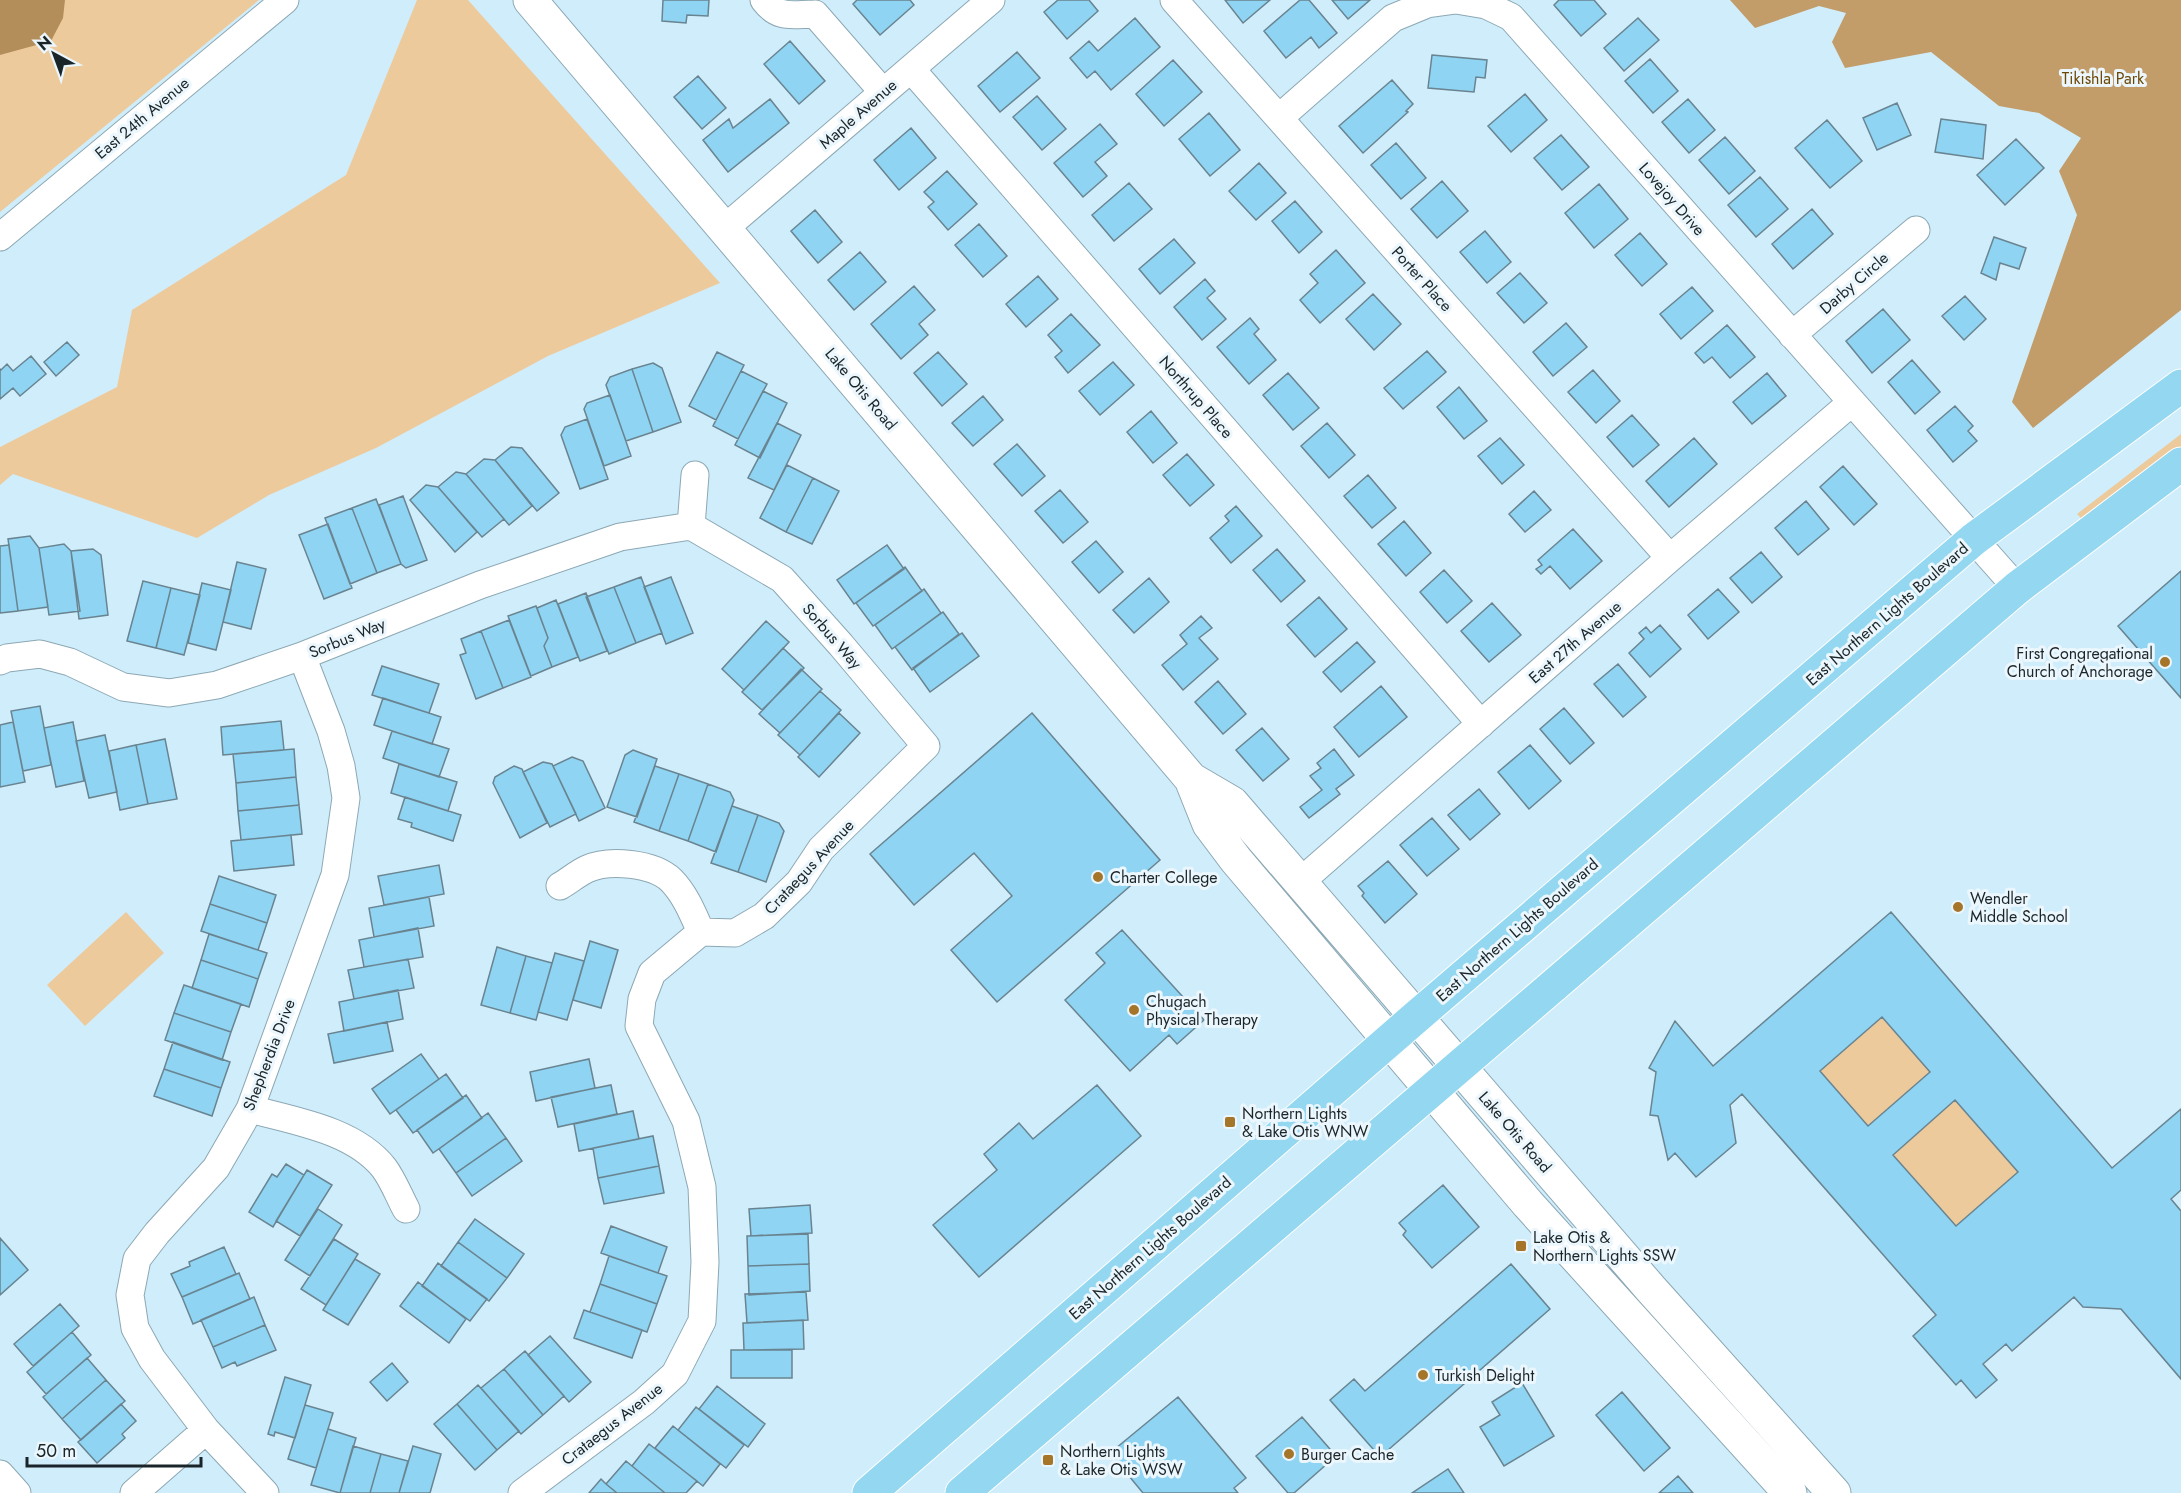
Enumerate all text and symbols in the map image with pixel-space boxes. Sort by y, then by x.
north arrow [24,24,84,84]
text: N [32,30,57,56]
park label: Tikishla Park [2062,67,2145,90]
street label: East 24th Avenue [90,72,194,164]
street label: Maple Avenue [814,74,902,154]
street label: Lovejoy Drive [1634,157,1710,241]
street label: Porter Place [1386,241,1458,317]
street label: Darby Circle [1814,247,1894,319]
street label: Lake Otis Road [820,343,902,435]
street label: Northrup Place [1154,351,1238,443]
street label: East Northern Lights Boulevard [1801,537,1973,691]
street label: East 27th Avenue [1524,595,1626,689]
street label: Sorbus Way [797,598,868,675]
street label: Sorbus Way [305,612,390,664]
place label: First Congregational Church of Anchorage [2007,642,2153,683]
marker: First Congregational Church of Anchorage [2158,655,2172,669]
street label: Crataegus Avenue [759,814,859,920]
street label: East Northern Lights Boulevard [1431,853,1603,1007]
place label: Charter College [1110,866,1218,889]
marker: Charter College [1091,870,1105,884]
place label: Wendler Middle School [1970,887,2068,928]
marker: Wendler Middle School [1951,900,1965,914]
place label: Chugach Physical Therapy [1146,990,1259,1031]
street label: Shepherdia Drive [237,996,301,1114]
marker: Chugach Physical Therapy [1127,1003,1141,1017]
street label: Lake Otis Road [1473,1086,1557,1178]
place label: Northern Lights & Lake Otis WNW [1242,1102,1368,1143]
marker: Northern Lights & Lake Otis WNW [1223,1115,1237,1129]
street label: East Northern Lights Boulevard [1064,1171,1236,1325]
place label: Lake Otis & Northern Lights SSW [1533,1226,1676,1267]
marker: Lake Otis & Northern Lights SSW [1514,1239,1528,1253]
place label: Turkish Delight [1435,1364,1534,1387]
marker: Turkish Delight [1416,1368,1430,1382]
street label: Crataegus Avenue [557,1377,667,1471]
scale bar [27,1430,201,1468]
text: 50 m [36,1438,76,1464]
place label: Northern Lights & Lake Otis WSW [1060,1440,1183,1481]
place label: Burger Cache [1301,1443,1394,1466]
marker: Burger Cache [1282,1447,1296,1461]
marker: Northern Lights & Lake Otis WSW [1041,1453,1055,1467]

